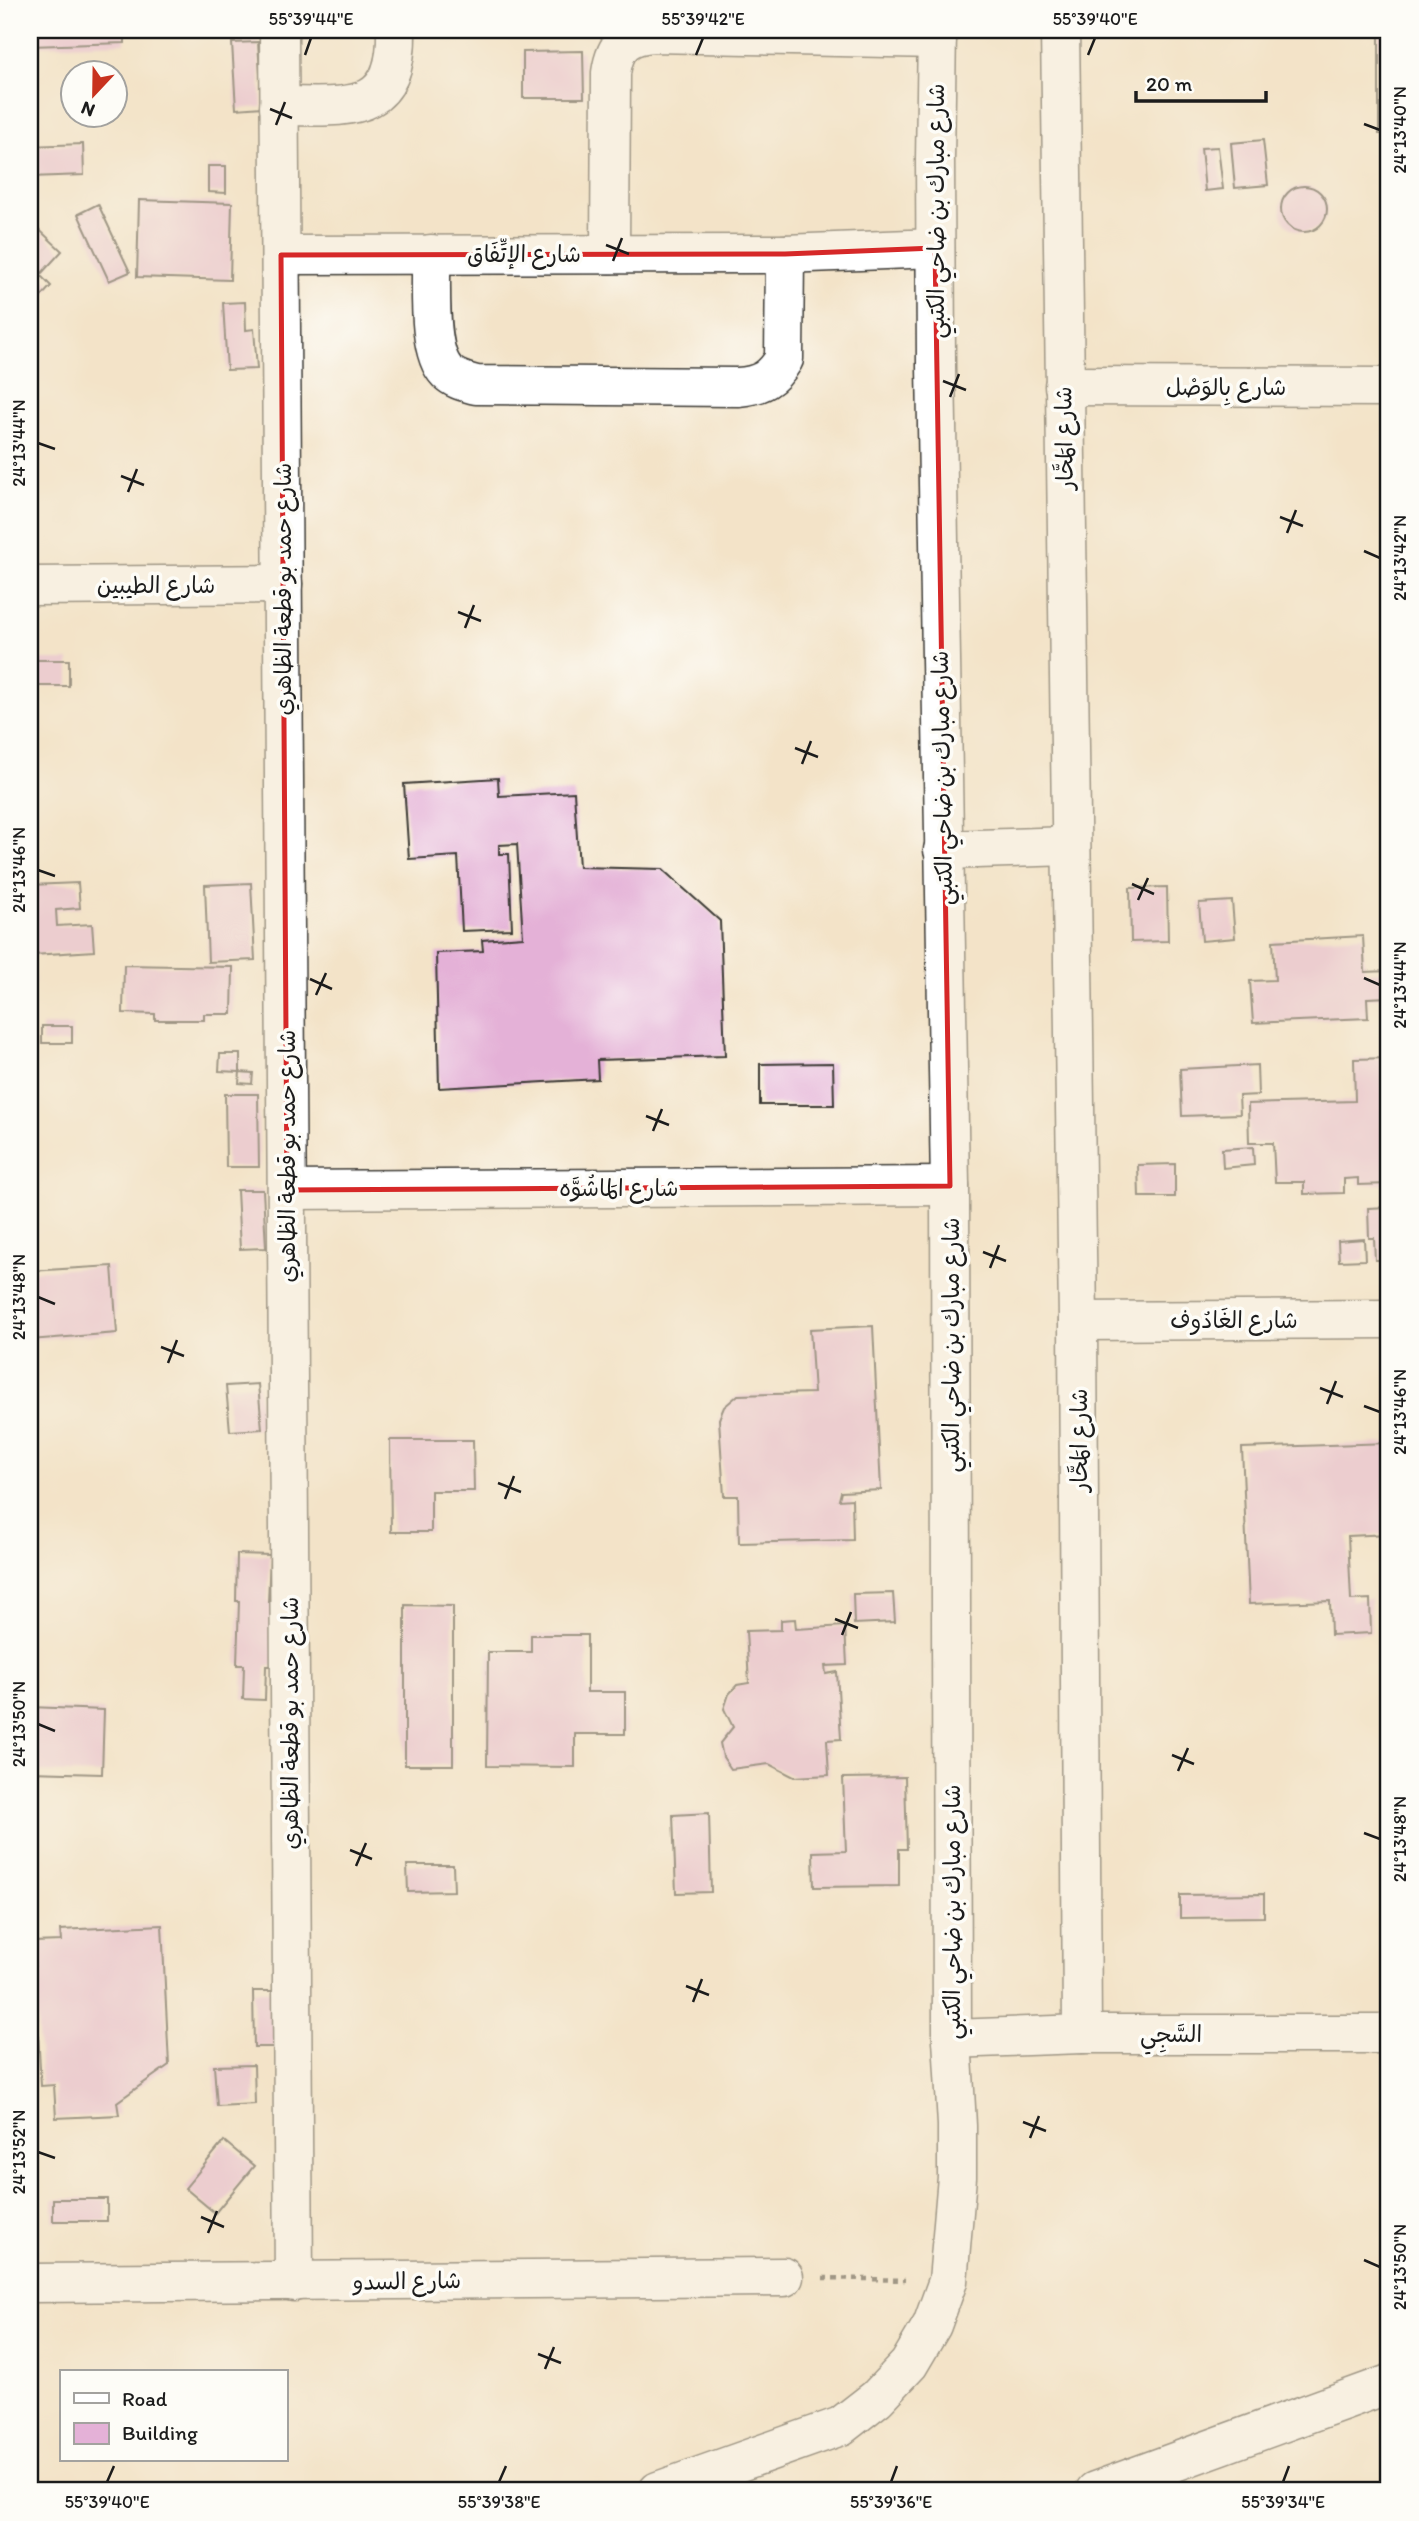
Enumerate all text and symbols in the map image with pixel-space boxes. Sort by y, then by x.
text: 55°39'44"E [269,8,354,30]
text: 55°39'42"E [661,8,745,30]
text: 55°39'40"E [1052,8,1138,30]
north arrow [60,60,130,130]
scale bar [1136,60,1265,104]
text: 20 m [1146,71,1193,96]
street label: شارع مبارك بن ضاحي الكتبي [922,83,957,339]
text: 24°13'40"N [1389,86,1411,174]
text: N [78,96,98,122]
street label: شارع الإتِّفَاق [467,238,581,270]
street label: شارع بِالوَصْل [1166,373,1286,406]
street label: شارع المَحَّار [1049,386,1081,492]
text: 24°13'44"N [8,399,30,487]
street label: شارع حمد بو قطعة الظاهري [269,463,300,715]
text: 24°13'42"N [1389,515,1411,601]
street label: شارع الطيبين [97,571,215,601]
street label: شارع مبارك بن ضاحي الكتبي [926,650,965,906]
text: 24°13'46"N [8,827,30,913]
text: 24°13'44"N [1389,941,1411,1029]
street label: شارع حمد بو قطعة الظاهري [273,1030,304,1282]
street label: شارع المَاشُوَّه [559,1174,679,1204]
street label: شارع مبارك بن ضاحي الكتبي [937,1217,972,1473]
text: 24°13'48"N [8,1254,30,1340]
street label: شارع الغَادُوف [1170,1306,1298,1336]
text: 24°13'46"N [1389,1369,1411,1455]
street label: شارع المَحَّار [1065,1388,1095,1494]
street label: شارع حمد بو قطعة الظاهري [276,1597,307,1849]
text: 24°13'50"N [8,1681,30,1767]
street label: شارع مبارك بن ضاحي الكتبي [938,1784,973,2040]
text: 24°13'48"N [1389,1796,1411,1882]
street label: السَّجِي [1140,2020,1202,2055]
text: 24°13'52"N [8,2110,30,2194]
text: 24°13'50"N [1389,2224,1411,2310]
street label: شارع السدو [352,2266,461,2298]
legend [60,2370,287,2462]
text: Road [122,2386,168,2411]
text: Building [122,2420,198,2445]
text: 55°39'40"E [64,2491,150,2513]
text: 55°39'38"E [458,2491,541,2513]
text: 55°39'36"E [850,2491,932,2513]
text: 55°39'34"E [1241,2491,1325,2513]

